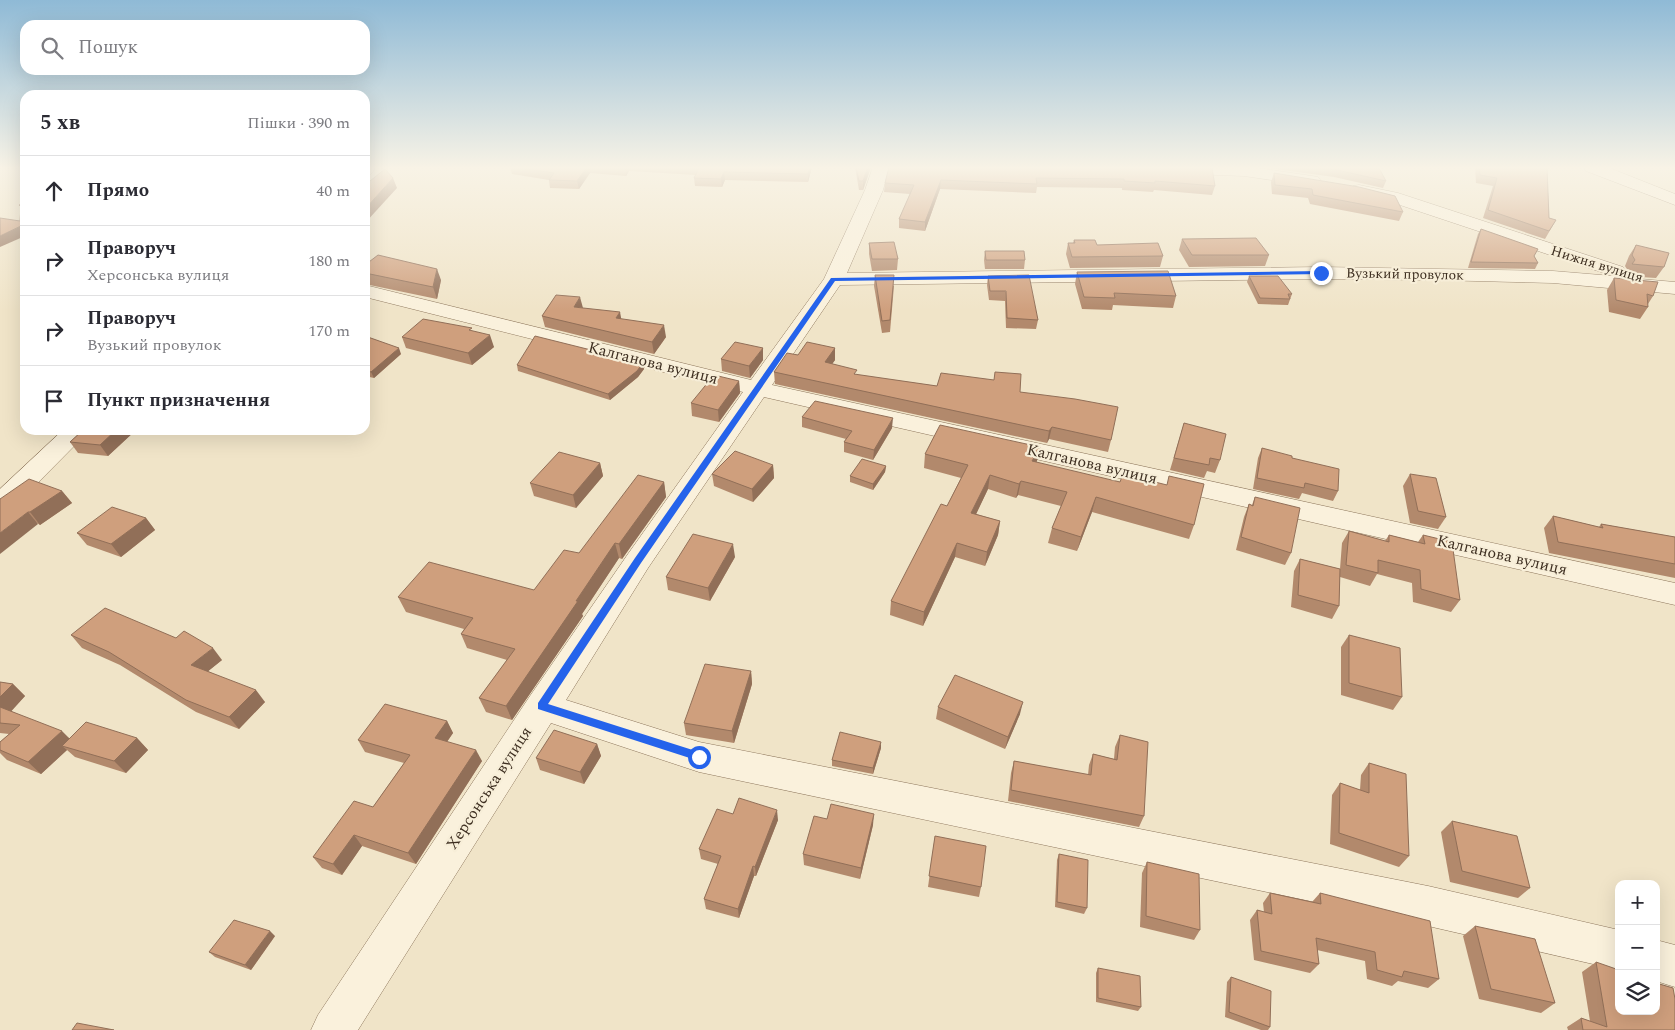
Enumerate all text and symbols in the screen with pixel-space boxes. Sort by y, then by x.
search box [20,20,370,75]
text: Пошук [78,33,138,62]
icon: search [38,34,66,62]
text: 5 хв [40,107,80,139]
text: Пішки · 390 m [247,111,350,135]
text: Прямо [87,176,149,205]
icon: ahead [40,177,68,205]
text: 40 m [316,179,350,203]
text: Праворуч [87,234,176,263]
street label: Нижня вулиця [1548,240,1646,288]
icon: right [40,247,68,275]
text: 180 m [308,249,350,273]
route end [1310,262,1333,285]
street label: Вузький провулок [1346,262,1464,286]
text: Херсонська вулиця [87,263,229,287]
text: Праворуч [87,304,176,333]
icon: right [40,317,68,345]
text: 170 m [308,319,350,343]
text: Вузький провулок [87,333,222,357]
street label: Калганова вулиця [586,335,720,391]
text: Пункт призначення [87,386,270,415]
icon: arrive [40,387,68,415]
street label: Калганова вулиця [1024,437,1160,491]
street label: Калганова вулиця [1434,528,1570,582]
street label: Херсонська вулиця [440,722,538,854]
route start [688,746,711,769]
map controls [1615,880,1660,1015]
button: + [1615,880,1660,925]
button: − [1615,925,1660,970]
button: layers [1615,970,1660,1015]

